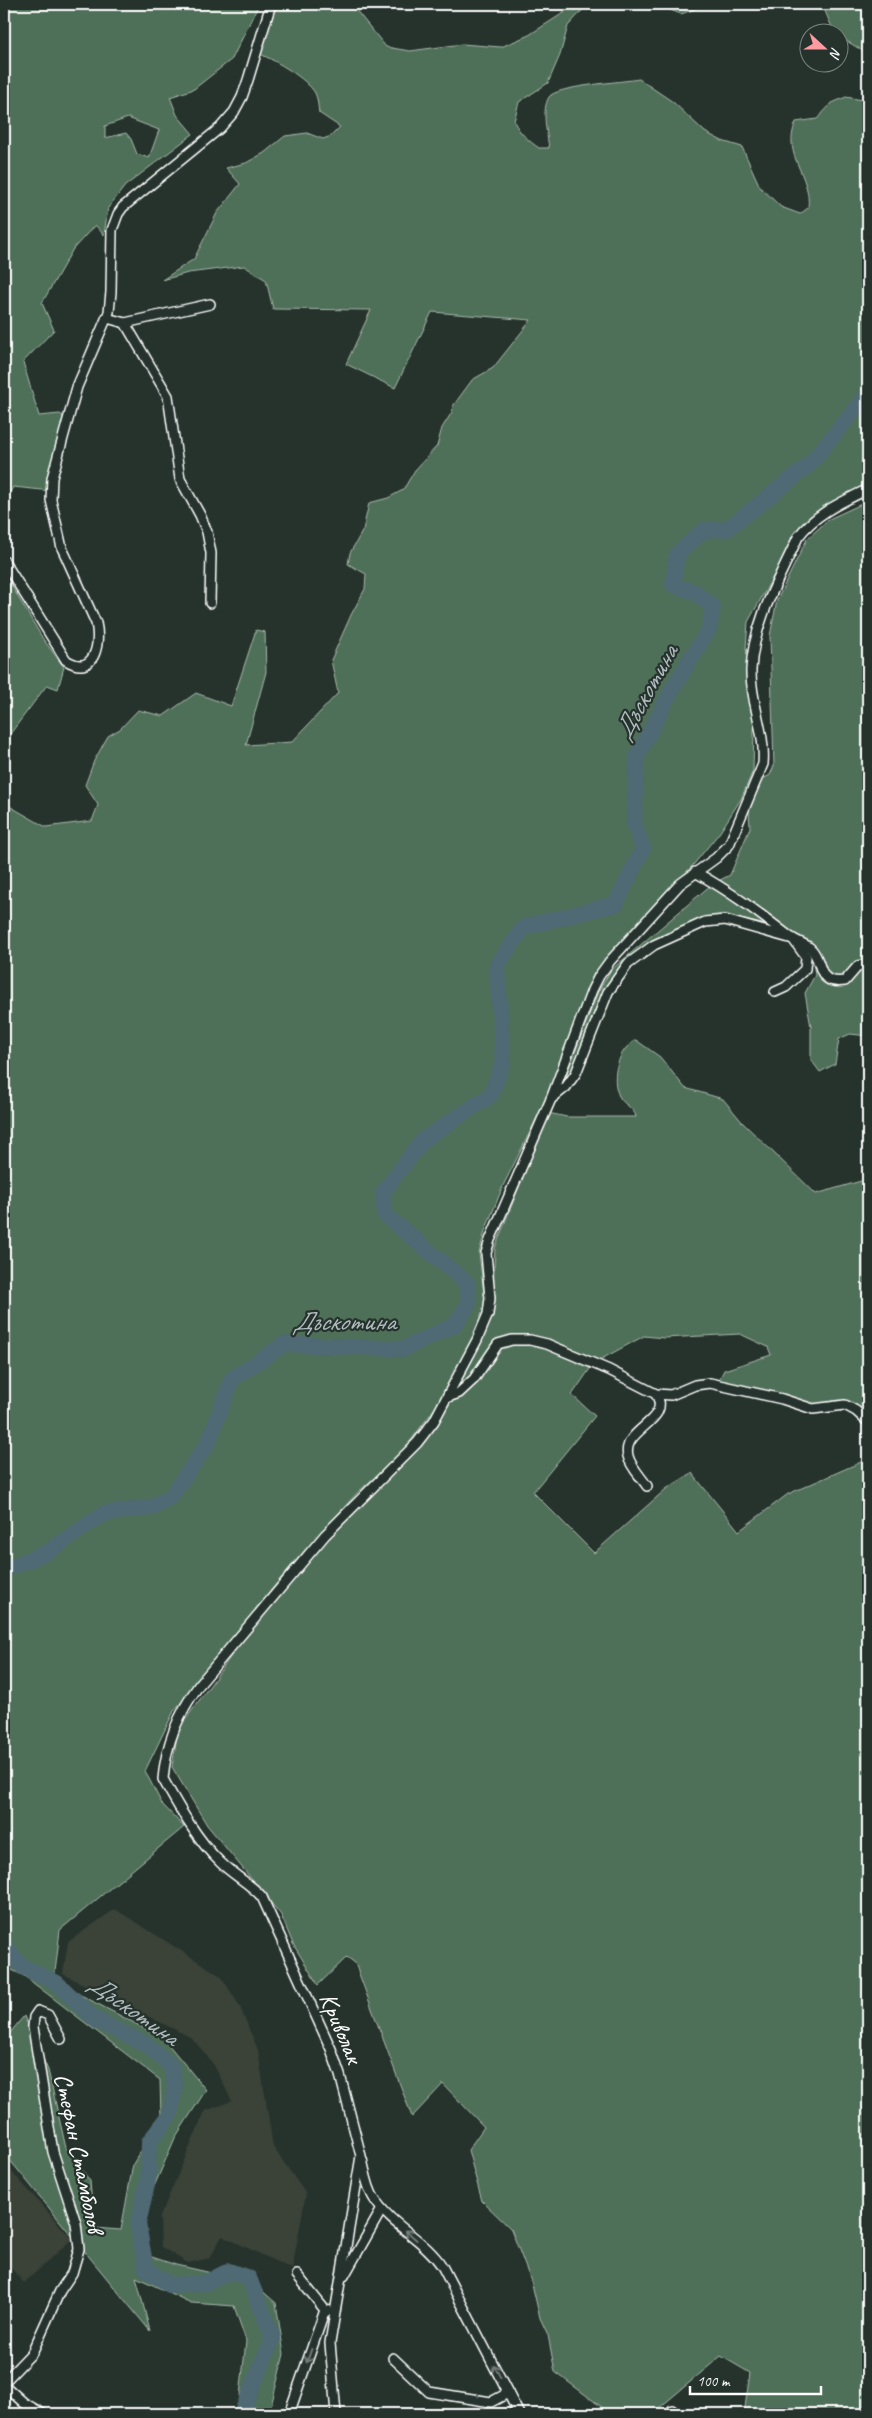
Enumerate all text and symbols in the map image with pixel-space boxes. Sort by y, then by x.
north arrow [800,22,850,72]
text: N [825,45,845,62]
water label: Дъскотина [606,636,687,746]
water label: Дъскотина [292,1305,399,1338]
water label: Дъскотина [82,1967,188,2055]
street label: Криволак [312,1988,371,2071]
street label: Стефан Стамболов [47,2070,112,2240]
one-way arrow [405,2229,418,2240]
one-way arrow [304,2348,313,2363]
scale bar [690,2363,821,2395]
one-way arrow [492,2364,501,2379]
text: 100 m [697,2372,731,2391]

